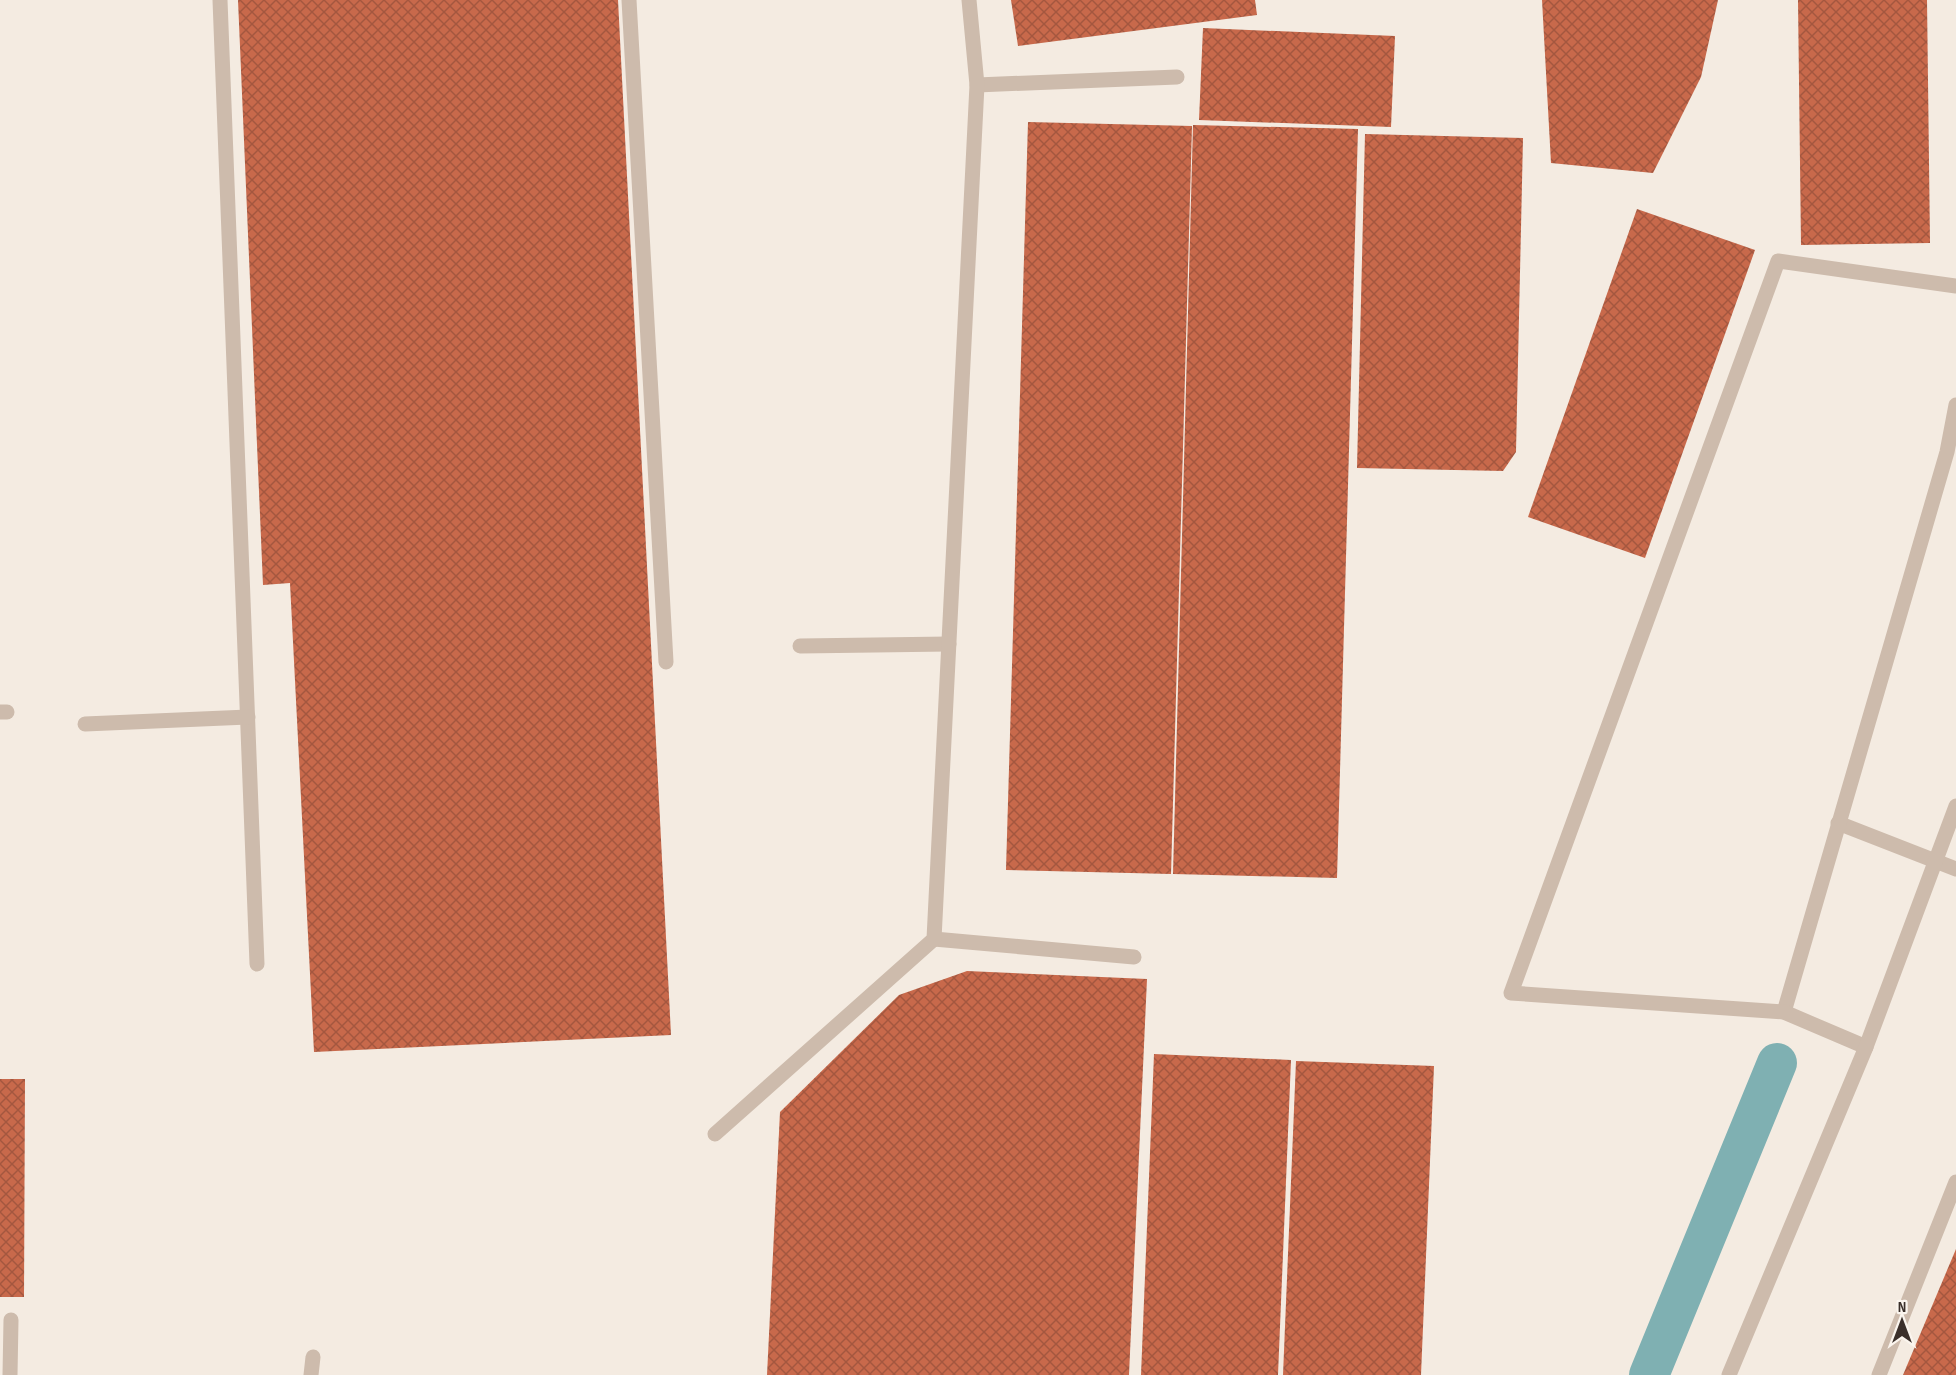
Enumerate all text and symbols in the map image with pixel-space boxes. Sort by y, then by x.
north arrow [1872,1291,1932,1351]
text: N [1898,1298,1906,1317]

